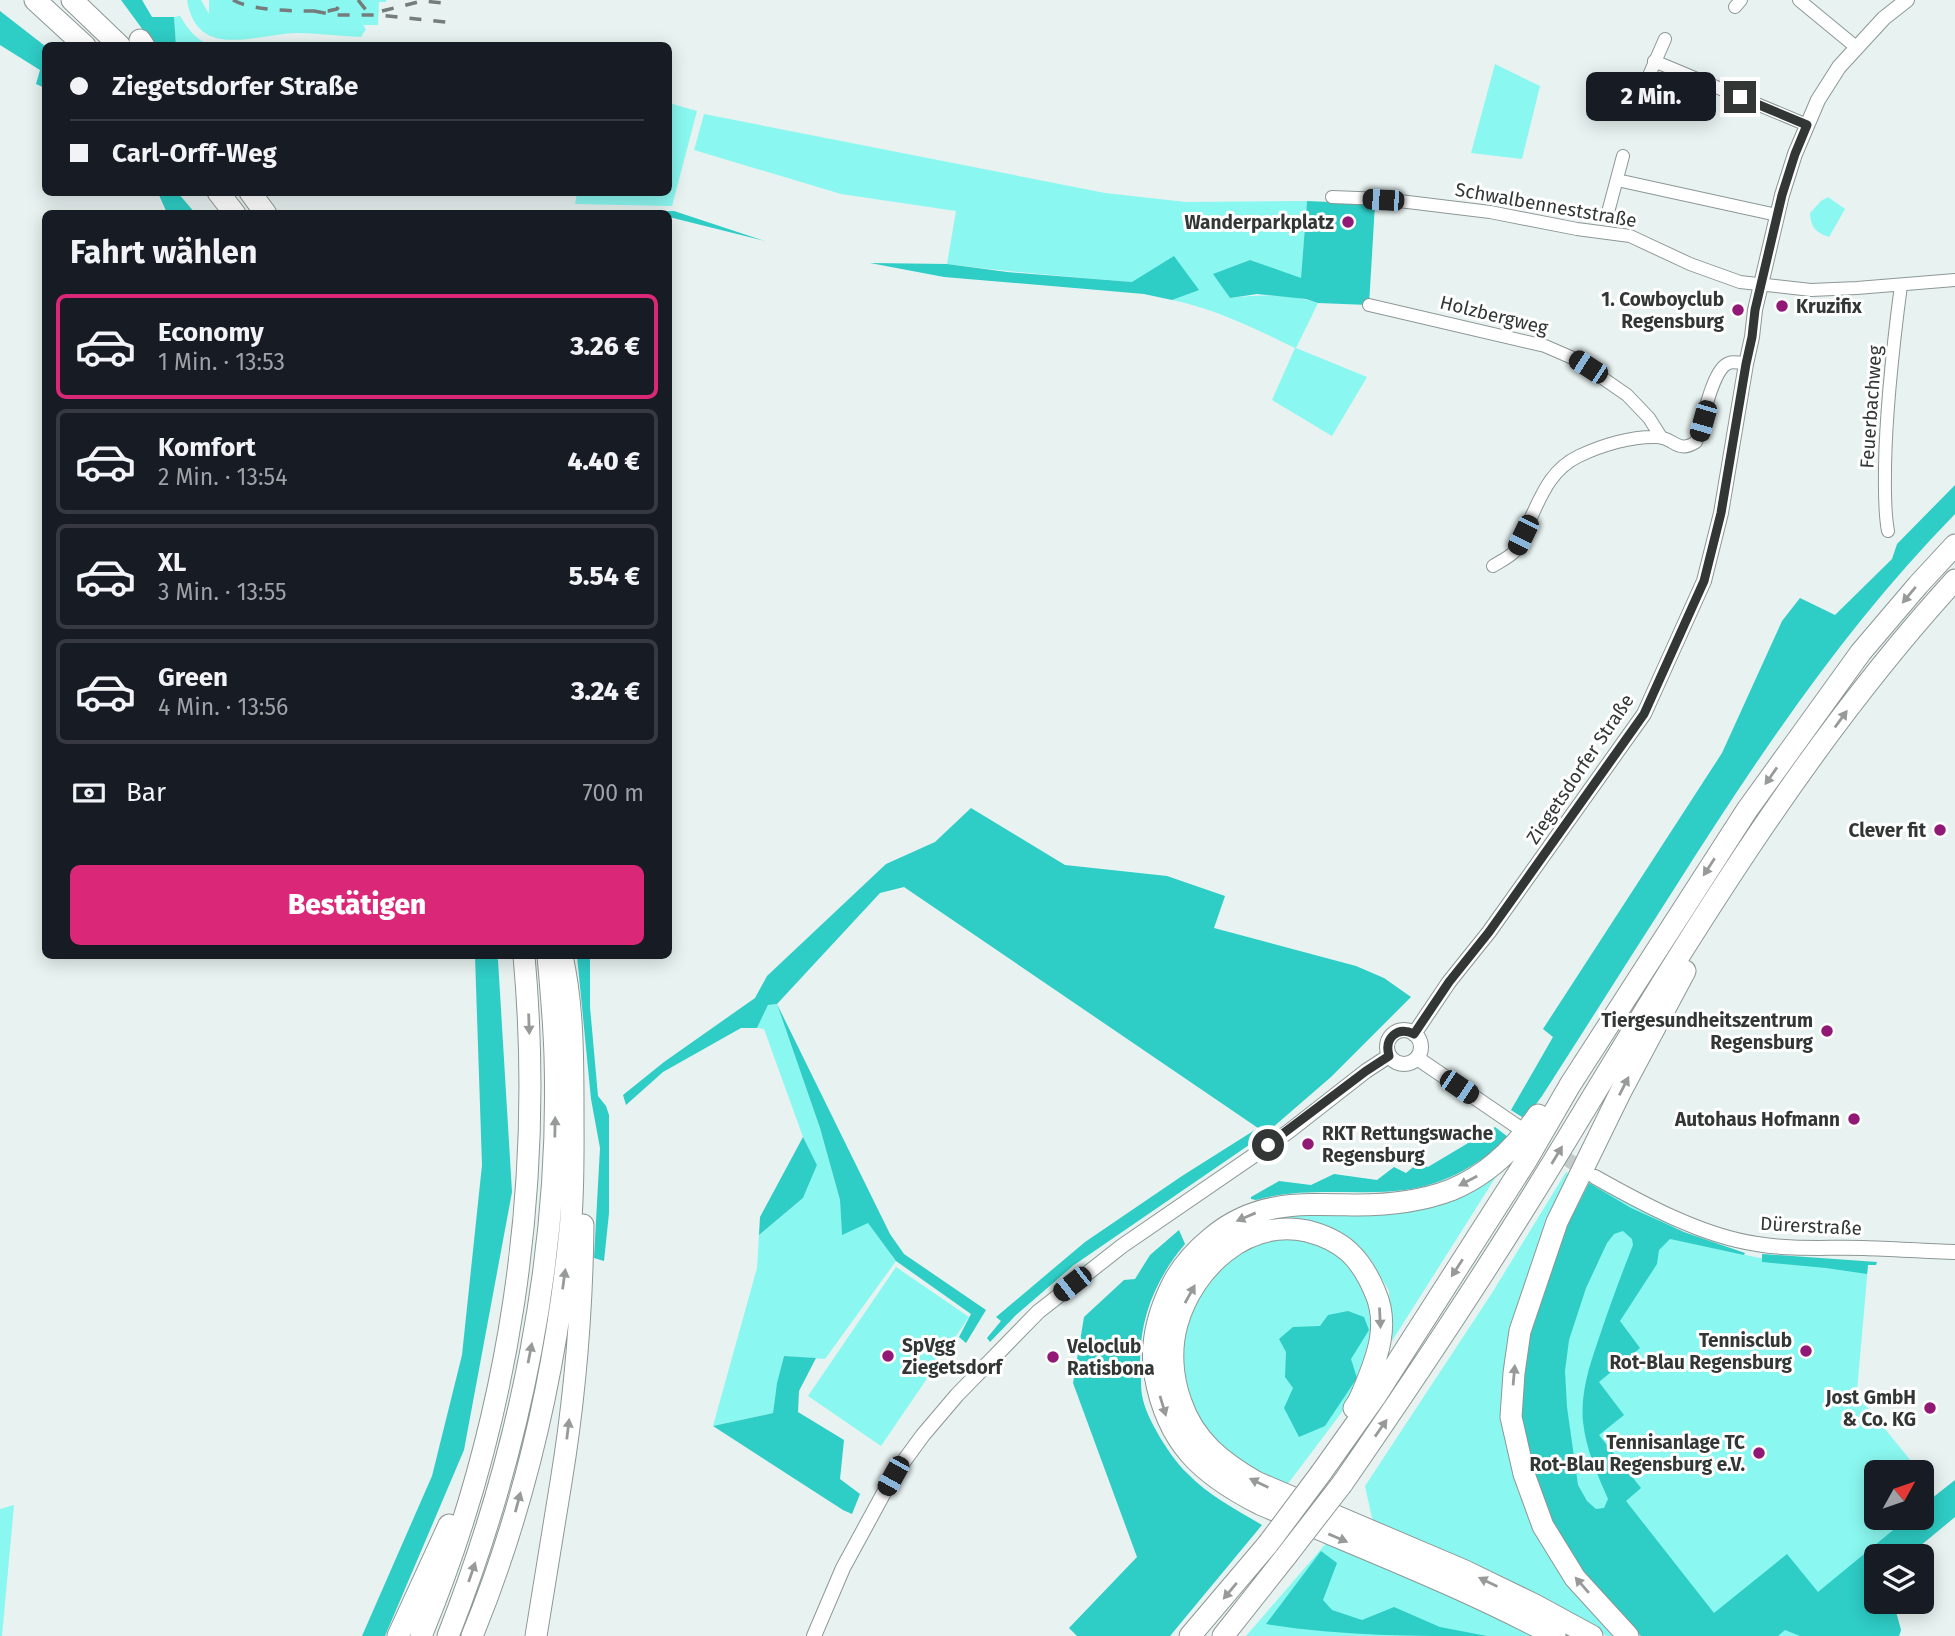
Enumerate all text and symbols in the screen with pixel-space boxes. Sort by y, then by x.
text: Ziegetsdorfer Straße [112,71,358,102]
callout: 2 Min. [1586,72,1716,122]
route end [1724,81,1756,113]
text: 2 Min. [1621,82,1681,110]
text: Carl-Orff-Weg [112,138,277,169]
street label: Schwalbenneststraße [1453,178,1639,232]
car [1362,188,1405,212]
place label: Wanderparkplatz [1185,211,1334,234]
marker: Wanderparkplatz [1340,214,1356,230]
text: Fahrt wählen [70,233,257,271]
place label: 1. Cowboyclub Regensburg [1601,288,1725,333]
street label: Holzbergweg [1438,290,1551,340]
place label: Kruzifix [1796,295,1862,318]
marker: Kruzifix [1774,298,1790,314]
marker: 1. Cowboyclub Regensburg [1730,302,1746,318]
icon: car [74,315,137,378]
text: Economy [158,317,264,348]
text: 3.26 € [570,331,640,362]
street label: Feuerbachweg [1855,345,1887,469]
car [1565,347,1612,387]
text: 1 Min. · 13:53 [158,348,285,376]
car [1688,398,1719,444]
icon: car [74,430,137,493]
text: Komfort [158,432,256,463]
text: 4.40 € [567,446,640,477]
text: 2 Min. · 13:54 [158,463,287,491]
car [1505,512,1542,558]
icon: car [74,545,137,608]
text: XL [158,547,186,578]
text: 5.54 € [569,561,640,592]
text: 3 Min. · 13:55 [158,578,287,606]
one-way arrow [1902,587,1917,604]
icon: car [74,660,137,723]
text: Green [158,662,228,693]
text: 3.24 € [571,676,640,707]
street label: Ziegetsdorfer Straße [1521,690,1639,848]
text: 4 Min. · 13:56 [158,693,288,721]
one-way arrow [1834,710,1848,728]
one-way arrow [1764,767,1778,785]
icon: cash [70,774,108,812]
text: Bar [126,777,166,808]
text: 700 m [583,779,644,807]
place label: Clever fit [1848,819,1927,842]
marker: Clever fit [1932,822,1948,838]
one-way arrow [1702,858,1716,876]
button: Bestätigen [70,865,644,945]
place label: Tiergesundheitszentrum Regensburg [1601,1009,1814,1054]
one-way arrow [523,1013,534,1035]
marker: Tiergesundheitszentrum Regensburg [1819,1023,1835,1039]
car [1436,1067,1483,1107]
one-way arrow [1619,1076,1630,1096]
place label: Autohaus Hofmann [1674,1108,1840,1131]
marker: Autohaus Hofmann [1846,1111,1862,1127]
one-way arrow [549,1115,560,1137]
place label: RKT Rettungswache Regensburg [1322,1122,1493,1167]
route start [1252,1129,1284,1161]
marker: RKT Rettungswache Regensburg [1300,1136,1316,1152]
one-way arrow [1551,1145,1564,1164]
one-way arrow [1457,1174,1477,1186]
one-way arrow [1236,1211,1256,1223]
street label: Dürerstraße [1760,1212,1862,1240]
one-way arrow [1451,1258,1464,1278]
car [1049,1263,1096,1305]
one-way arrow [558,1268,569,1290]
one-way arrow [1184,1285,1196,1304]
one-way arrow [1375,1307,1386,1329]
place label: Tennisclub Rot-Blau Regensburg [1609,1329,1793,1374]
place label: SpVgg Ziegetsdorf [902,1334,1004,1379]
place label: Veloclub Ratisbona [1066,1335,1155,1380]
one-way arrow [525,1341,536,1363]
marker: Tennisclub Rot-Blau Regensburg [1798,1343,1814,1359]
marker: SpVgg Ziegetsdorf [880,1348,896,1364]
marker: Veloclub Ratisbona [1045,1349,1061,1365]
one-way arrow [1509,1364,1520,1386]
place label: Jost GmbH & Co. KG [1825,1386,1916,1431]
one-way arrow [1158,1395,1168,1416]
marker: Jost GmbH & Co. KG [1922,1400,1938,1416]
one-way arrow [563,1418,574,1440]
one-way arrow [1374,1419,1388,1437]
place label: Tennisanlage TC Rot-Blau Regensburg e.V. [1530,1431,1745,1476]
marker: Tennisanlage TC Rot-Blau Regensburg e.V. [1751,1445,1767,1461]
car [874,1453,913,1499]
north arrow [1864,1460,1934,1530]
map controls [1864,1460,1934,1614]
one-way arrow [1249,1477,1269,1488]
one-way arrow [514,1491,524,1512]
one-way arrow [1327,1533,1348,1544]
button: layers [1864,1544,1934,1614]
one-way arrow [467,1562,478,1583]
one-way arrow [1478,1577,1498,1588]
one-way arrow [1575,1577,1590,1594]
one-way arrow [1223,1582,1238,1599]

